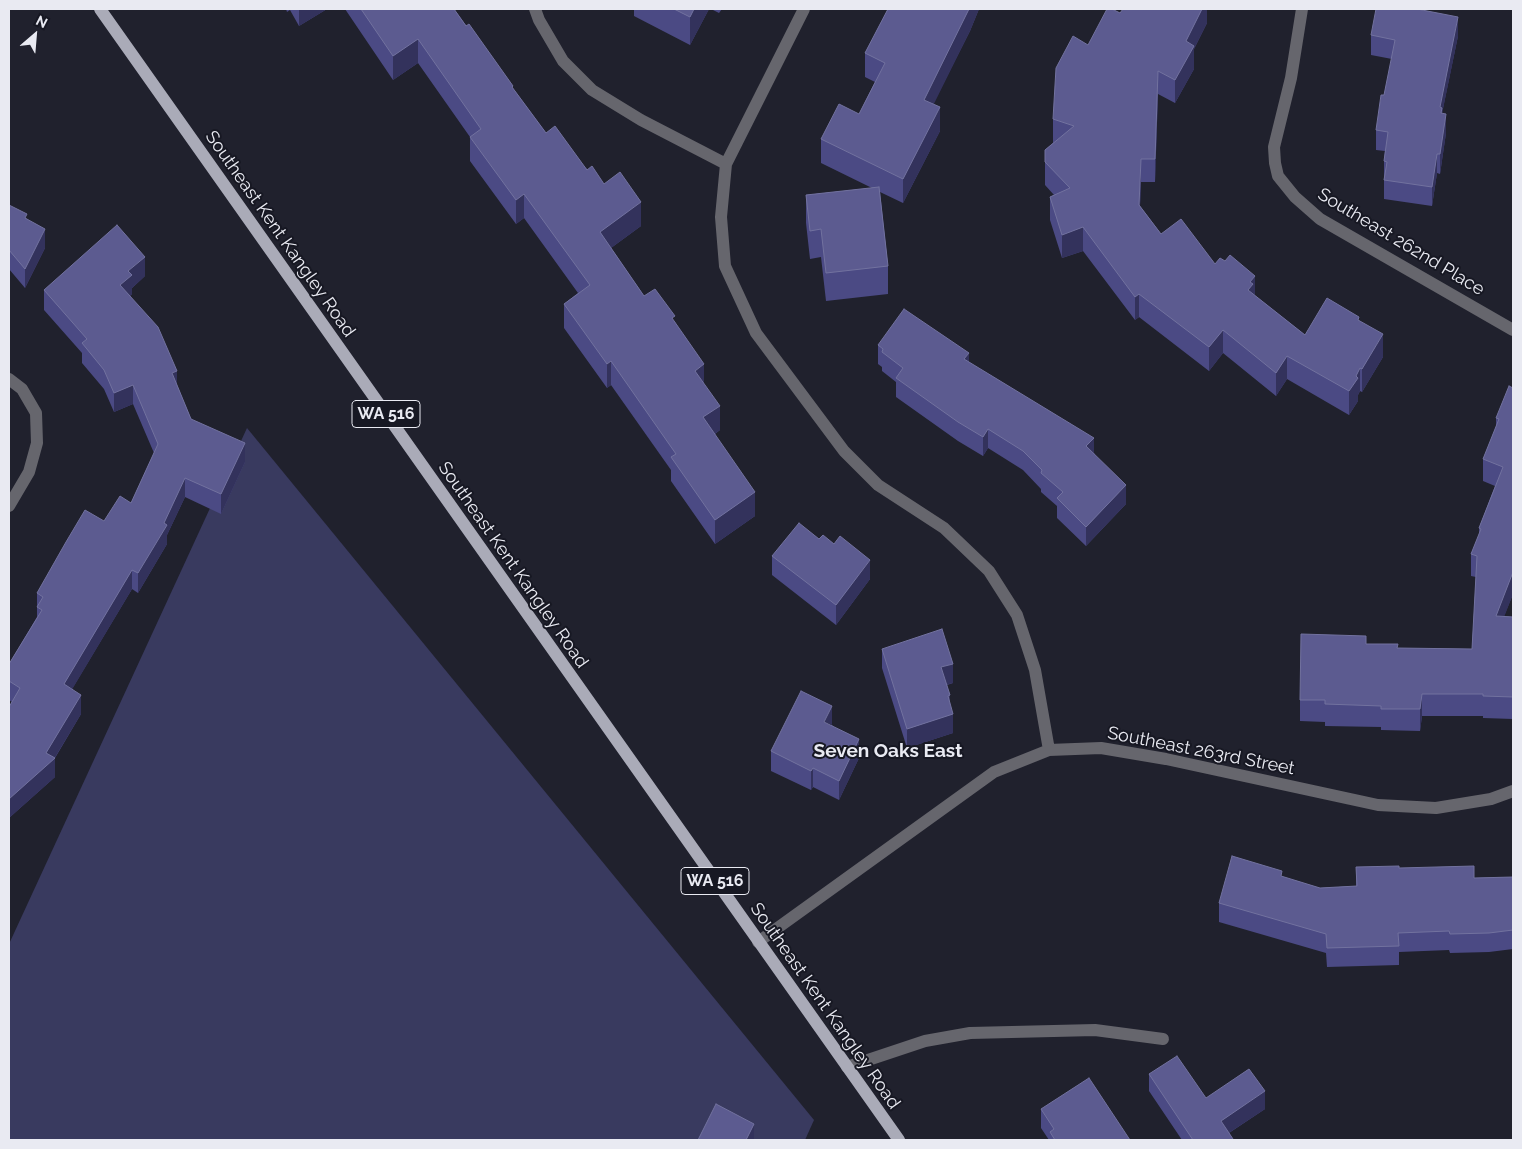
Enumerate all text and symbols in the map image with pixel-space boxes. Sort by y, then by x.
north arrow [10,10,60,60]
text: N [33,12,50,31]
street label: Southeast Kent Kangley Road [200,127,360,341]
street label: Southeast 262nd Place [1314,184,1488,300]
road number: WA 516 [352,400,420,428]
street label: Southeast Kent Kangley Road [433,458,593,672]
street label: Southeast 263rd Street [1106,722,1296,780]
district label: Seven Oaks East [814,740,962,762]
road number: WA 516 [681,868,749,894]
street label: Southeast Kent Kangley Road [745,899,905,1113]

